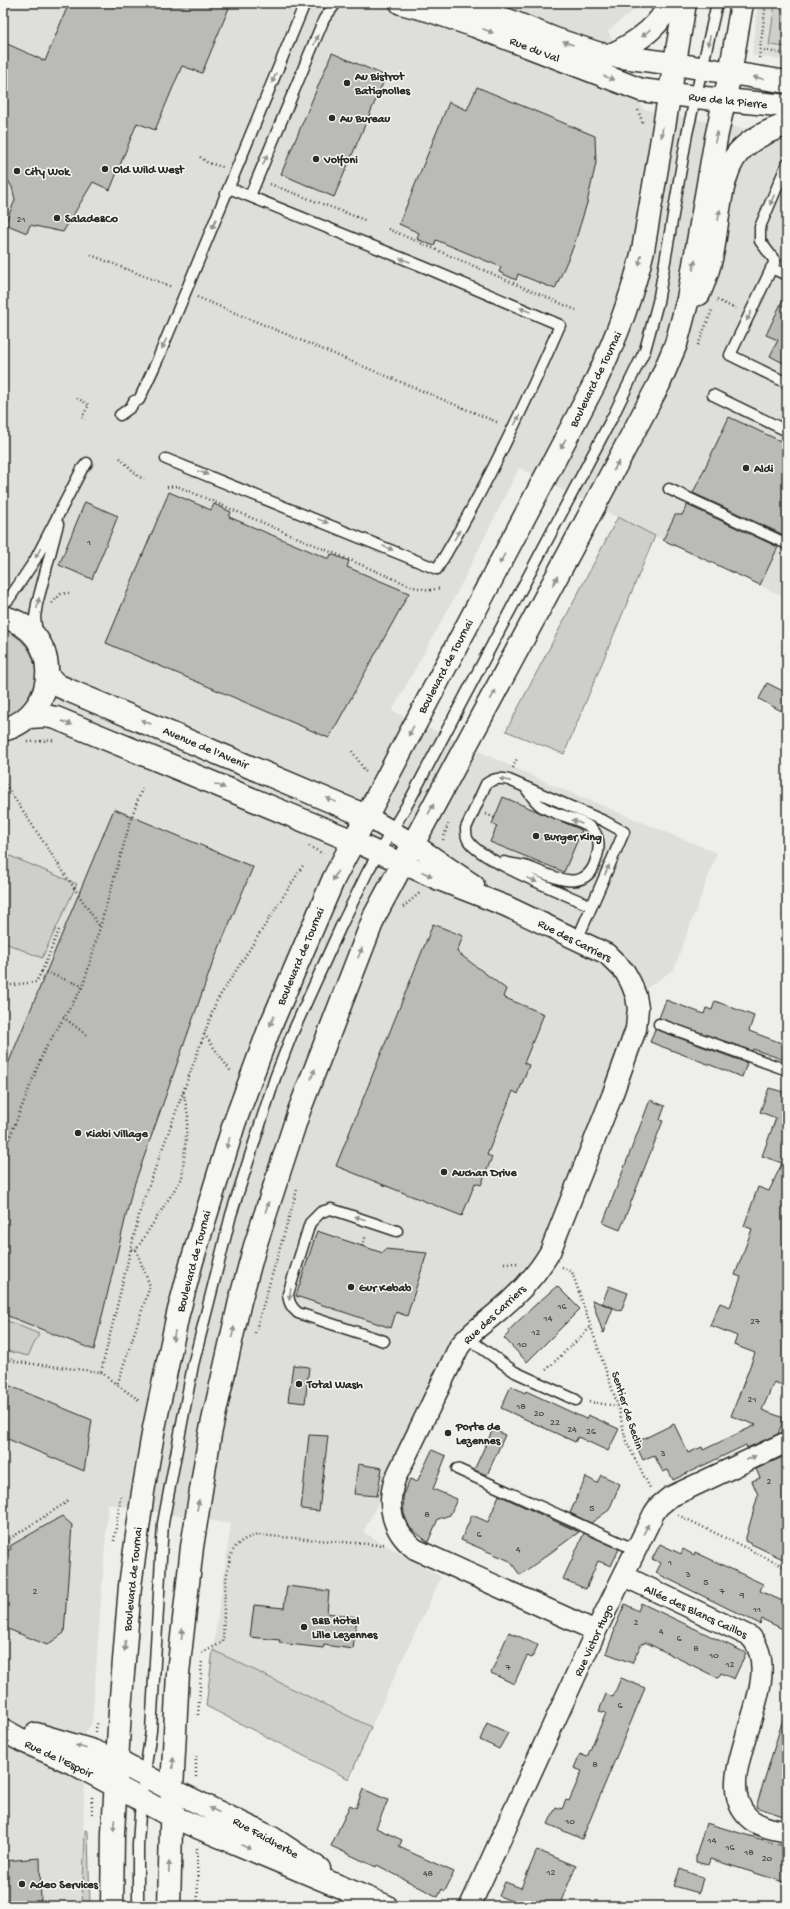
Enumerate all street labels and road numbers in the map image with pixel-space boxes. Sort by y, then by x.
street label: Rue du Val [507,35,562,67]
street label: Rue de la Pierre [688,91,769,113]
street label: Boulevard de Tournai [567,329,626,431]
street label: Boulevard de Tournai [416,617,478,717]
street label: Avenue de l'Avenir [160,724,252,774]
street label: Boulevard de Tournai [275,906,329,1009]
street label: Rue des Carriers [535,917,614,967]
street label: Boulevard de Tournai [174,1209,215,1315]
street label: Rue des Carriers [461,1282,530,1348]
street label: Sentier de Seclin [607,1370,645,1452]
street label: Boulevard de Tournai [121,1526,146,1633]
street label: Allée des Blancs Caillos [641,1583,750,1643]
street label: Rue Victor Hugo [572,1603,618,1679]
street label: Rue de l'Espoir [22,1738,96,1782]
street label: Rue Faidherbe [230,1815,301,1863]

